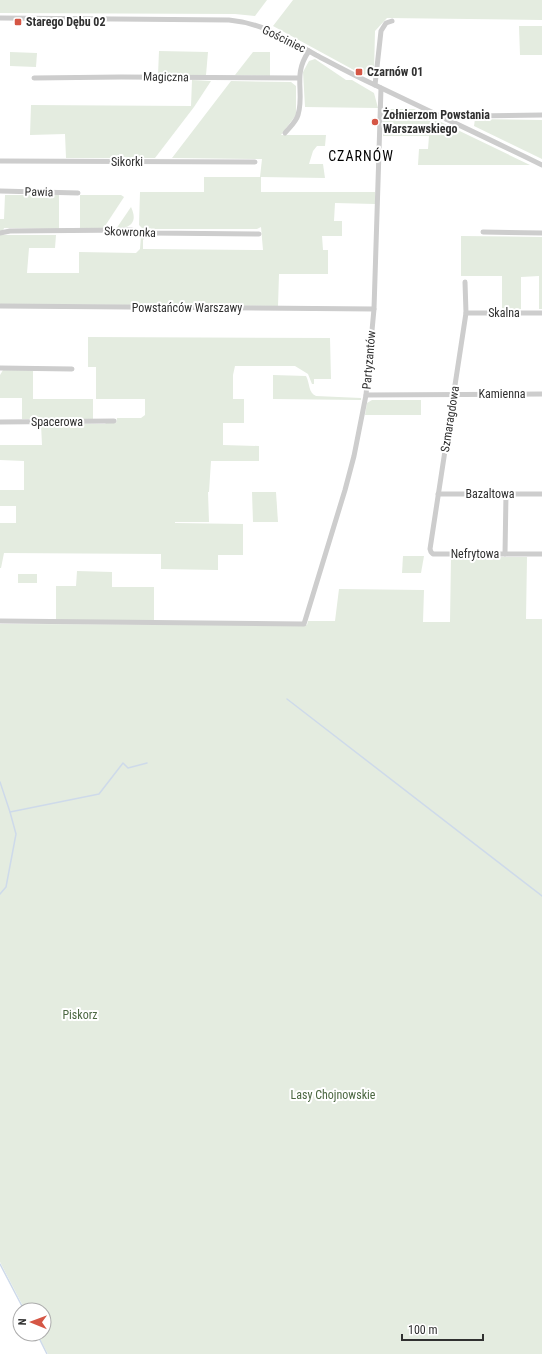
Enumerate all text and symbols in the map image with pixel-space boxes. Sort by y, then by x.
place label: Starego Dębu 02 [26,15,105,29]
marker: Starego Dębu 02 [13,17,23,27]
street label: Gościniec [260,22,308,56]
place label: Czarnów 01 [367,65,423,79]
marker: Czarnów 01 [354,67,364,77]
street label: Magiczna [143,70,189,84]
place label: Żołnierzom Powstania Warszawskiego [383,107,490,136]
marker: Żołnierzom Powstania Warszawskiego [370,117,380,127]
district label: CZARNÓW [328,147,394,164]
street label: Sikorki [111,155,143,169]
street label: Pawia [25,185,54,199]
street label: Skowronka [104,224,156,240]
street label: Powstańców Warszawy [132,301,242,315]
street label: Skalna [488,306,520,320]
street label: Partyzantów [359,330,379,390]
street label: Szmaragdowa [438,385,462,453]
street label: Kamienna [478,387,526,401]
street label: Spacerowa [31,415,83,429]
street label: Bazaltowa [465,487,515,501]
street label: Nefrytowa [451,547,500,561]
park label: Piskorz [62,1008,98,1022]
park label: Lasy Chojnowskie [291,1088,376,1102]
north arrow [12,1302,52,1342]
scale bar [402,1316,483,1342]
text: N [16,1318,29,1325]
text: 100 m [408,1323,438,1337]

